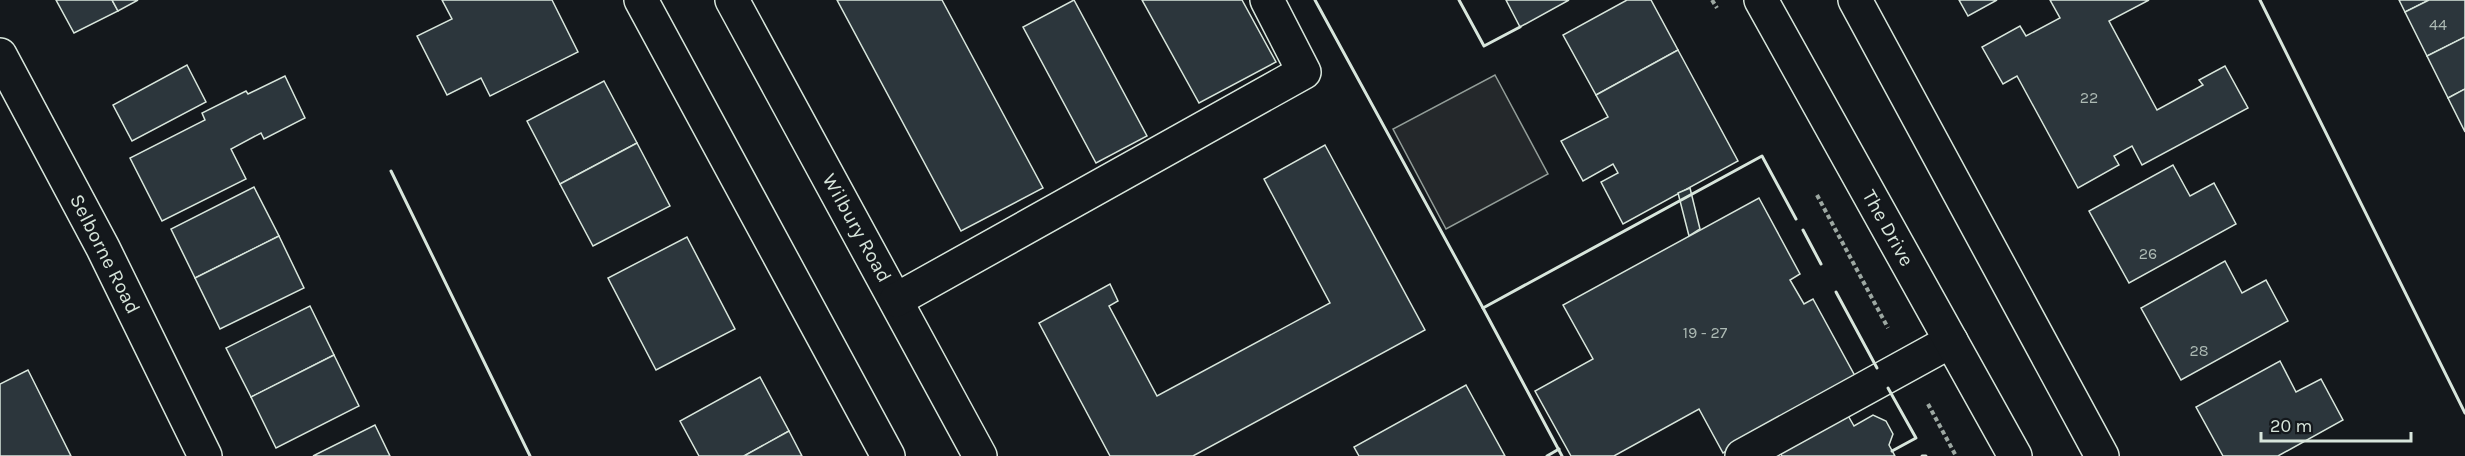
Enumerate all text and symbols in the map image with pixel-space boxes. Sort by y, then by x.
house number: 44 [2429,15,2447,34]
house number: 22 [2080,88,2098,107]
street label: Wilbury Road [818,170,896,286]
street label: The Drive [1858,186,1918,270]
street label: Selborne Road [65,190,145,318]
house number: 26 [2139,244,2157,263]
house number: 19 - 27 [1683,323,1728,342]
house number: 28 [2189,341,2209,360]
scale bar [2261,405,2411,443]
text: 20 m [2270,415,2312,437]

